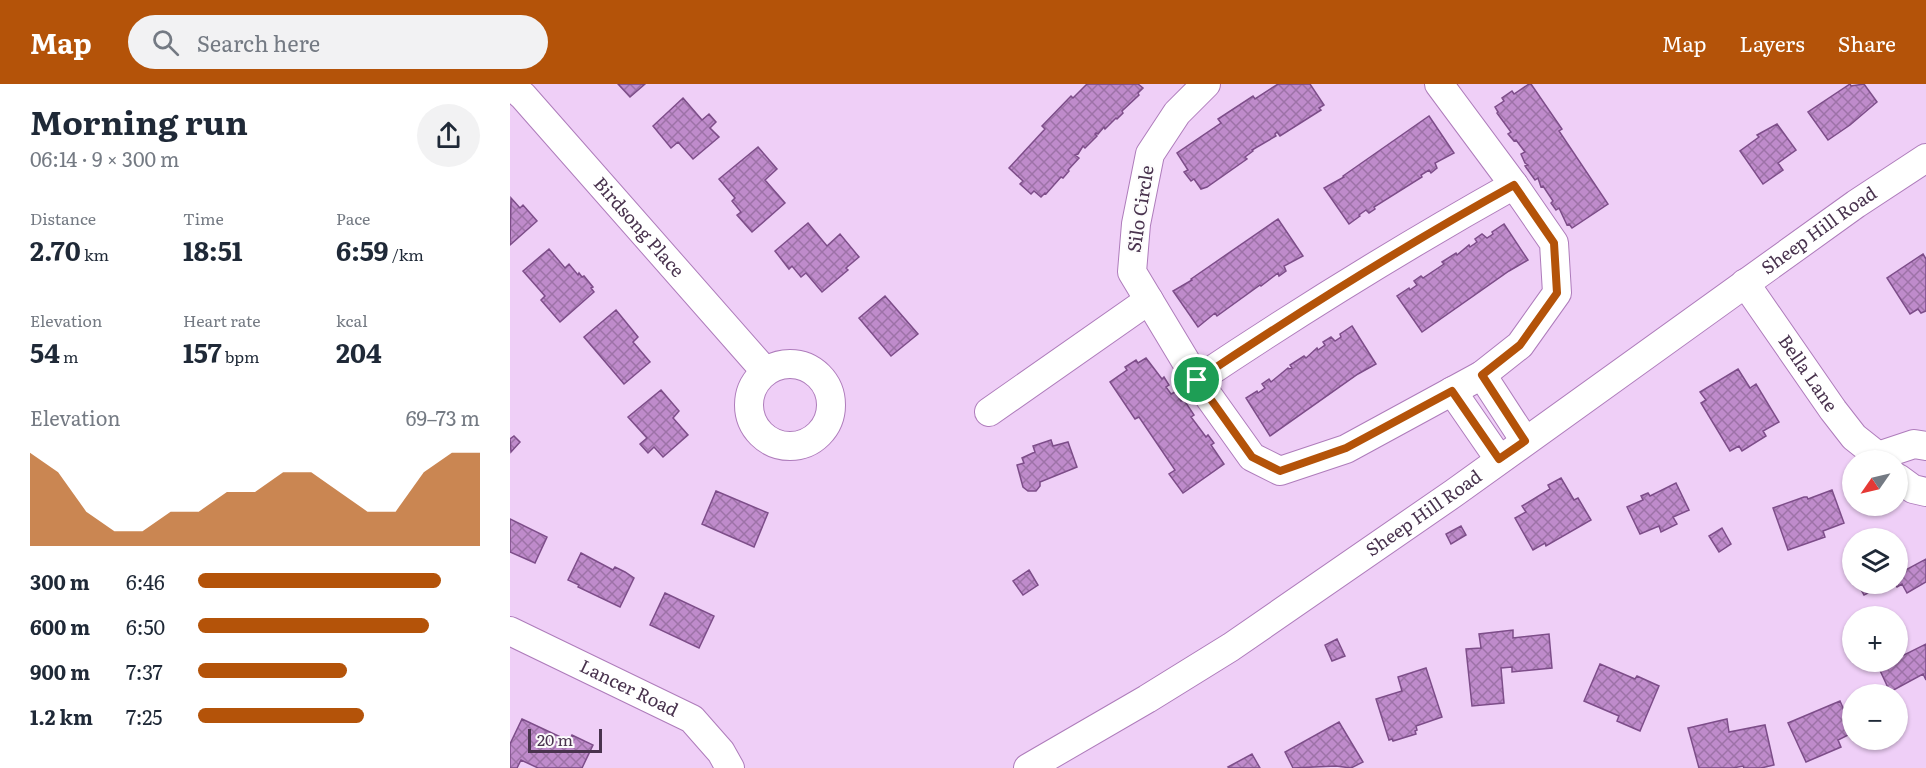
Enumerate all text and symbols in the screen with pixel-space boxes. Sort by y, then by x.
search box [128,15,548,69]
text: Map [30,21,92,63]
icon: search [149,26,182,59]
text: Search here [197,26,320,59]
text: Map [1662,27,1707,58]
text: Layers [1740,27,1805,58]
text: Share [1838,27,1896,58]
text: Morning run [30,96,248,145]
button: share [417,104,480,167]
text: 06:14 · 9 × 300 m [30,143,179,173]
street label: Silo Circle [1119,163,1160,254]
street label: Birdsong Place [588,170,692,283]
street label: Sheep Hill Road [1755,179,1882,280]
text: Distance [30,206,96,230]
text: Time [183,206,224,230]
text: Pace [336,206,370,230]
text: 2.70 [30,230,81,269]
text: 18:51 [183,230,243,269]
text: 6:59 [336,230,389,269]
text: km [81,242,109,266]
text: /km [389,242,424,266]
text: Elevation [30,308,102,332]
text: Heart rate [183,308,261,332]
text: kcal [336,308,368,332]
street label: Bella Lane [1773,329,1845,417]
text: 54 [30,332,60,371]
text: 157 [183,332,222,371]
text: 204 [336,332,382,371]
text: m [60,344,79,368]
text: bpm [222,344,260,368]
pin [1171,354,1222,405]
icon: arrive [1180,363,1213,396]
text: Elevation [30,402,120,432]
text: 69–73 m [406,402,480,432]
north arrow [1842,450,1908,516]
map controls [1842,450,1908,750]
street label: Sheep Hill Road [1359,462,1487,562]
button: layers [1842,528,1908,594]
text: 300 m [30,566,90,596]
text: 6:46 [126,566,165,596]
button: + [1842,606,1908,672]
text: 600 m [30,611,90,641]
text: 6:50 [126,611,165,641]
street label: Lancer Road [576,652,683,722]
text: 900 m [30,656,90,686]
text: 7:37 [126,656,163,686]
button: − [1842,684,1908,750]
text: 1.2 km [30,701,93,731]
text: 7:25 [126,701,163,731]
scale bar [528,726,602,754]
text: 20 m [537,727,573,751]

